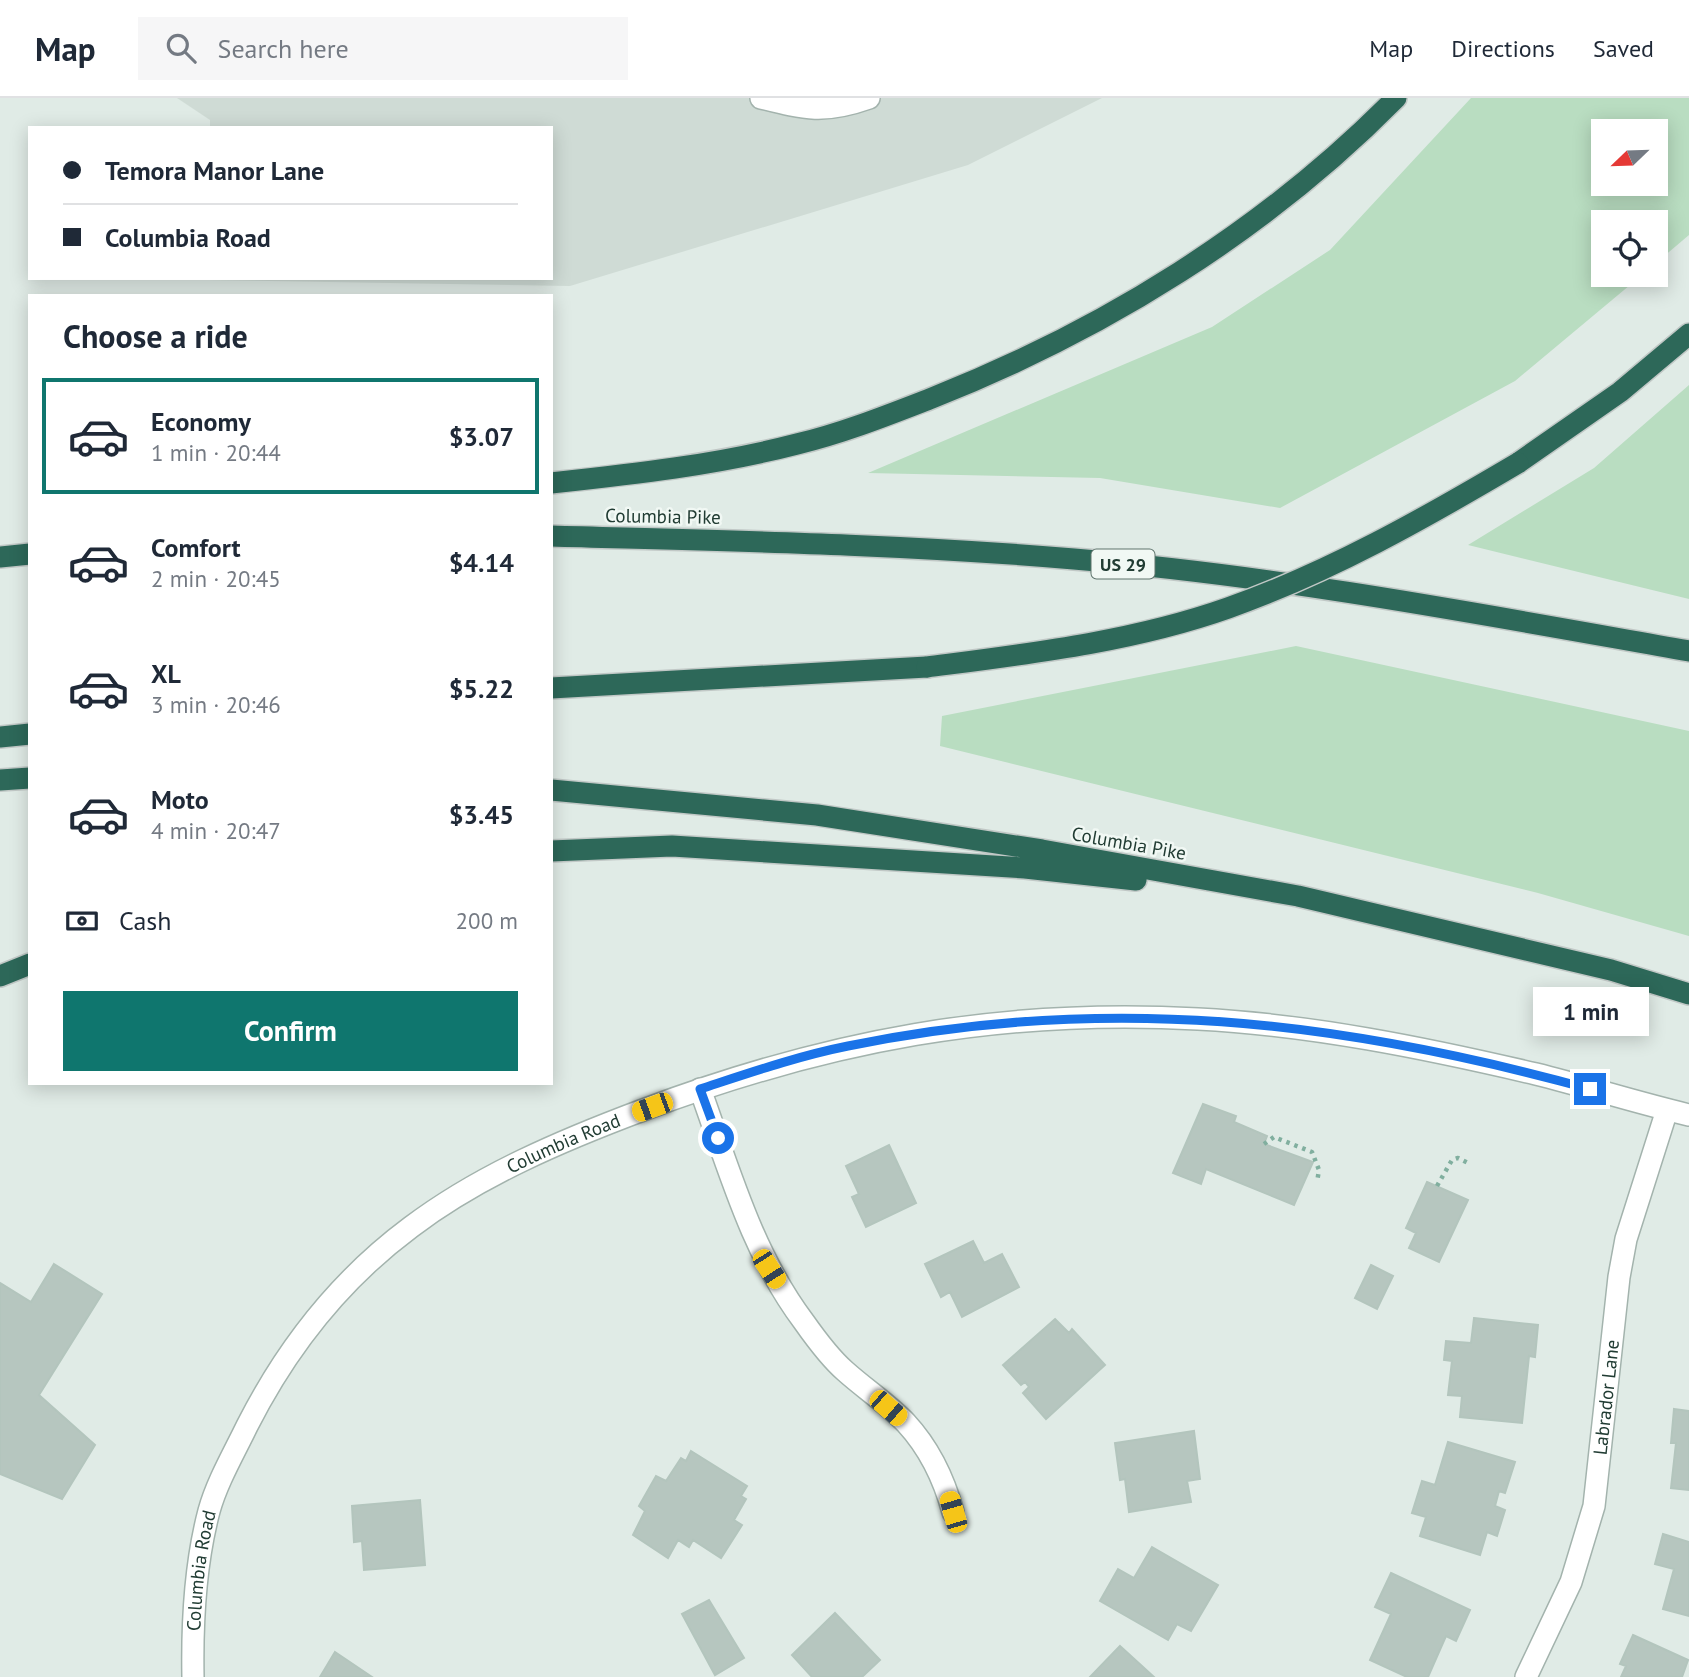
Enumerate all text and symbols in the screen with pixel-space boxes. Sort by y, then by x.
search box [138,17,628,80]
text: Map [35,27,96,70]
icon: search [162,29,200,67]
text: Search here [218,32,349,65]
text: Map [1369,33,1413,64]
text: Directions [1451,33,1555,64]
text: Saved [1593,33,1654,64]
north arrow [1591,119,1668,196]
map controls [1591,119,1668,287]
text: Temora Manor Lane [105,154,324,187]
button: locate [1591,210,1668,287]
text: Columbia Road [105,221,271,254]
text: Choose a ride [63,315,248,357]
icon: car [67,405,130,468]
text: Economy [151,405,251,438]
text: $3.07 [449,420,514,453]
text: 1 min · 20:44 [151,438,281,467]
street label: Columbia Pike [605,503,721,529]
icon: car [67,531,130,594]
text: Comfort [151,531,241,564]
text: $4.14 [449,546,514,579]
road number: US 29 [1092,550,1154,578]
text: 2 min · 20:45 [151,564,281,593]
icon: car [67,657,130,720]
text: XL [151,657,181,690]
text: $5.22 [449,672,514,705]
text: 3 min · 20:46 [151,690,281,719]
icon: car [67,783,130,846]
text: Moto [151,783,209,816]
text: $3.45 [449,798,514,831]
text: 4 min · 20:47 [151,816,281,845]
street label: Columbia Pike [1070,821,1188,865]
icon: cash [63,902,101,940]
text: Cash [119,904,171,937]
text: 200 m [456,906,518,935]
callout: 1 min [1532,988,1648,1037]
button: Confirm [63,991,518,1071]
text: 1 min [1563,997,1619,1026]
route end [1574,1073,1606,1105]
car [629,1090,676,1124]
street label: Columbia Road [502,1108,624,1179]
route start [702,1122,734,1154]
car [749,1246,790,1292]
street label: Labrador Lane [1588,1338,1624,1456]
car [866,1386,911,1430]
car [938,1489,969,1535]
street label: Columbia Road [181,1507,221,1631]

